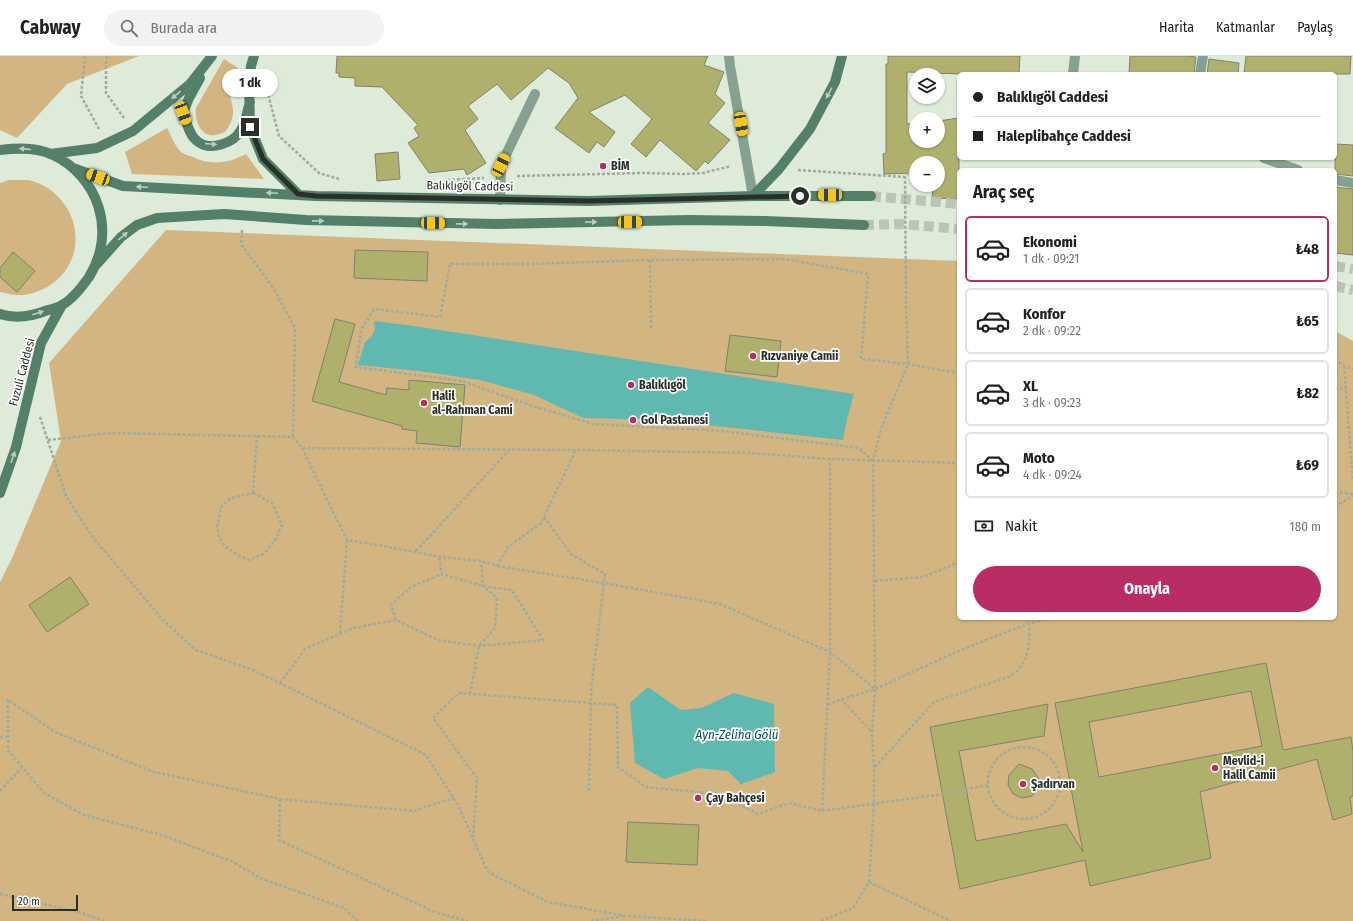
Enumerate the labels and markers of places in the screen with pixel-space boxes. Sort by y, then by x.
place label: BİM [611,158,630,173]
marker: BİM [598,161,608,171]
place label: Rızvaniye Camii [761,349,838,363]
marker: Rızvaniye Camii [748,351,758,361]
place label: Balıklıgöl [639,378,687,392]
marker: Balıklıgöl [626,380,636,390]
place label: Halil al-Rahman Cami [432,389,513,417]
marker: Halil al-Rahman Cami [419,398,429,408]
place label: Gol Pastanesi [641,413,708,427]
marker: Gol Pastanesi [628,415,638,425]
place label: Mevlid-i Halil Camii [1223,754,1276,782]
marker: Mevlid-i Halil Camii [1210,763,1220,773]
place label: Şadırvan [1031,777,1075,792]
marker: Şadırvan [1018,779,1028,789]
place label: Çay Bahçesi [706,791,765,806]
marker: Çay Bahçesi [693,793,703,803]

